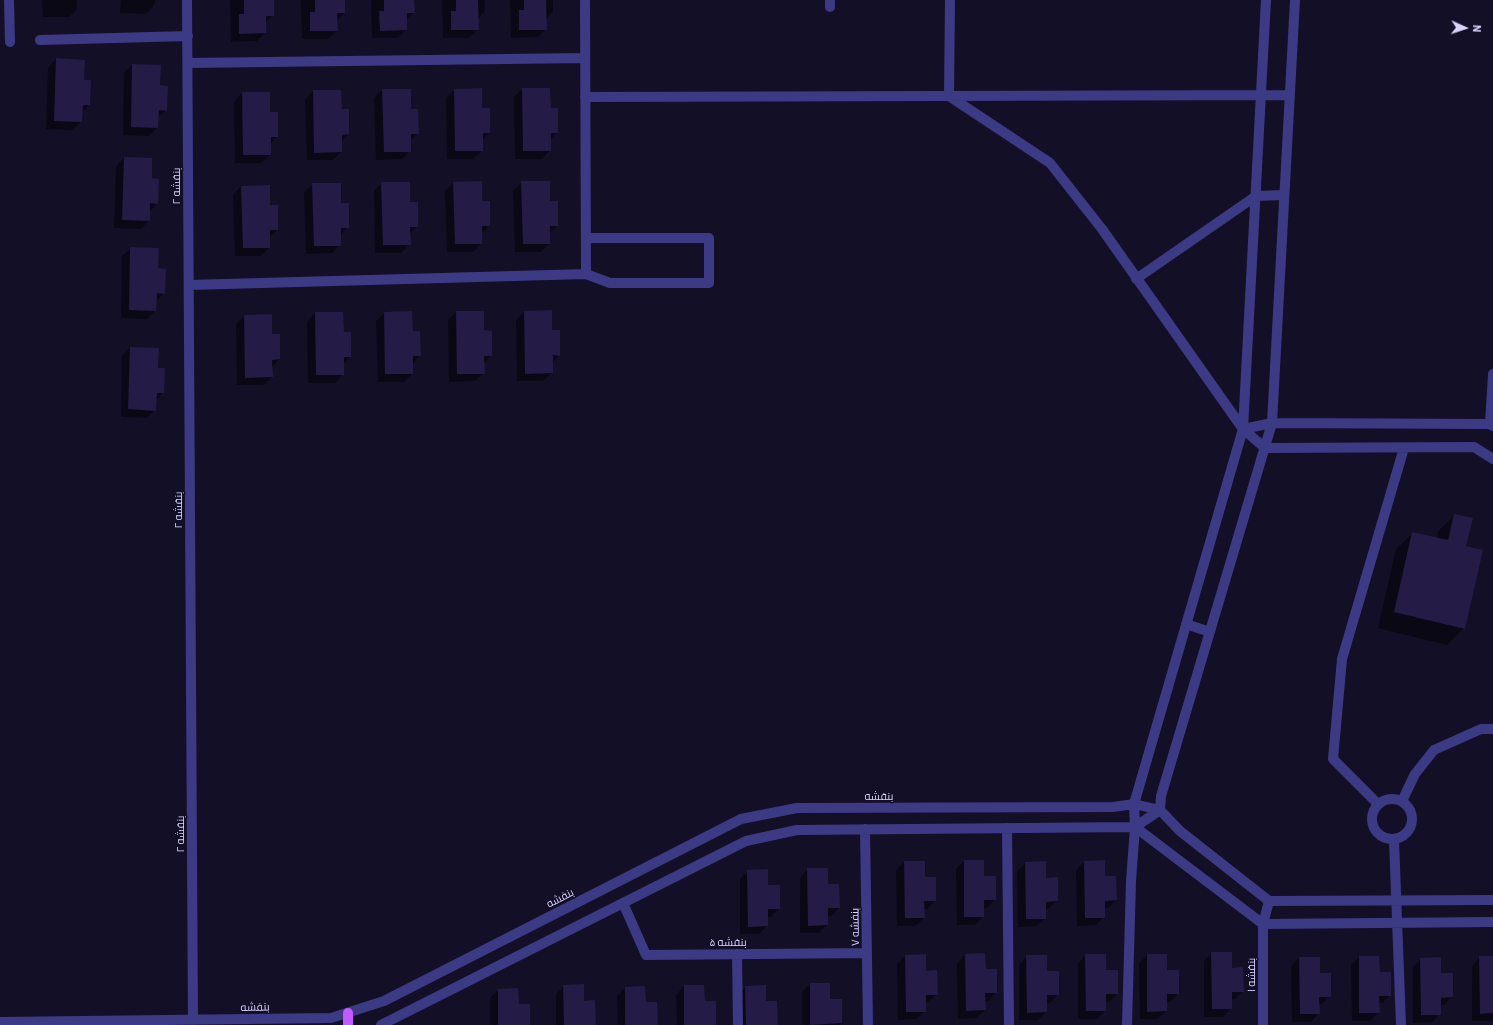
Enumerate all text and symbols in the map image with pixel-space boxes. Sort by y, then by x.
north arrow [1445,8,1485,48]
text: N [1471,25,1484,33]
street label: بنفشه ۲ [169,167,183,205]
street label: بنفشه ۲ [171,491,185,529]
street label: بنفشه [864,789,894,803]
street label: بنفشه ۲ [173,815,187,853]
street label: بنفشه [544,886,576,910]
street label: بنفشه ۷ [848,908,862,946]
street label: بنفشه ۵ [709,935,747,949]
street label: بنفشه ۱ [1244,958,1258,992]
street label: بنفشه [240,1000,270,1014]

